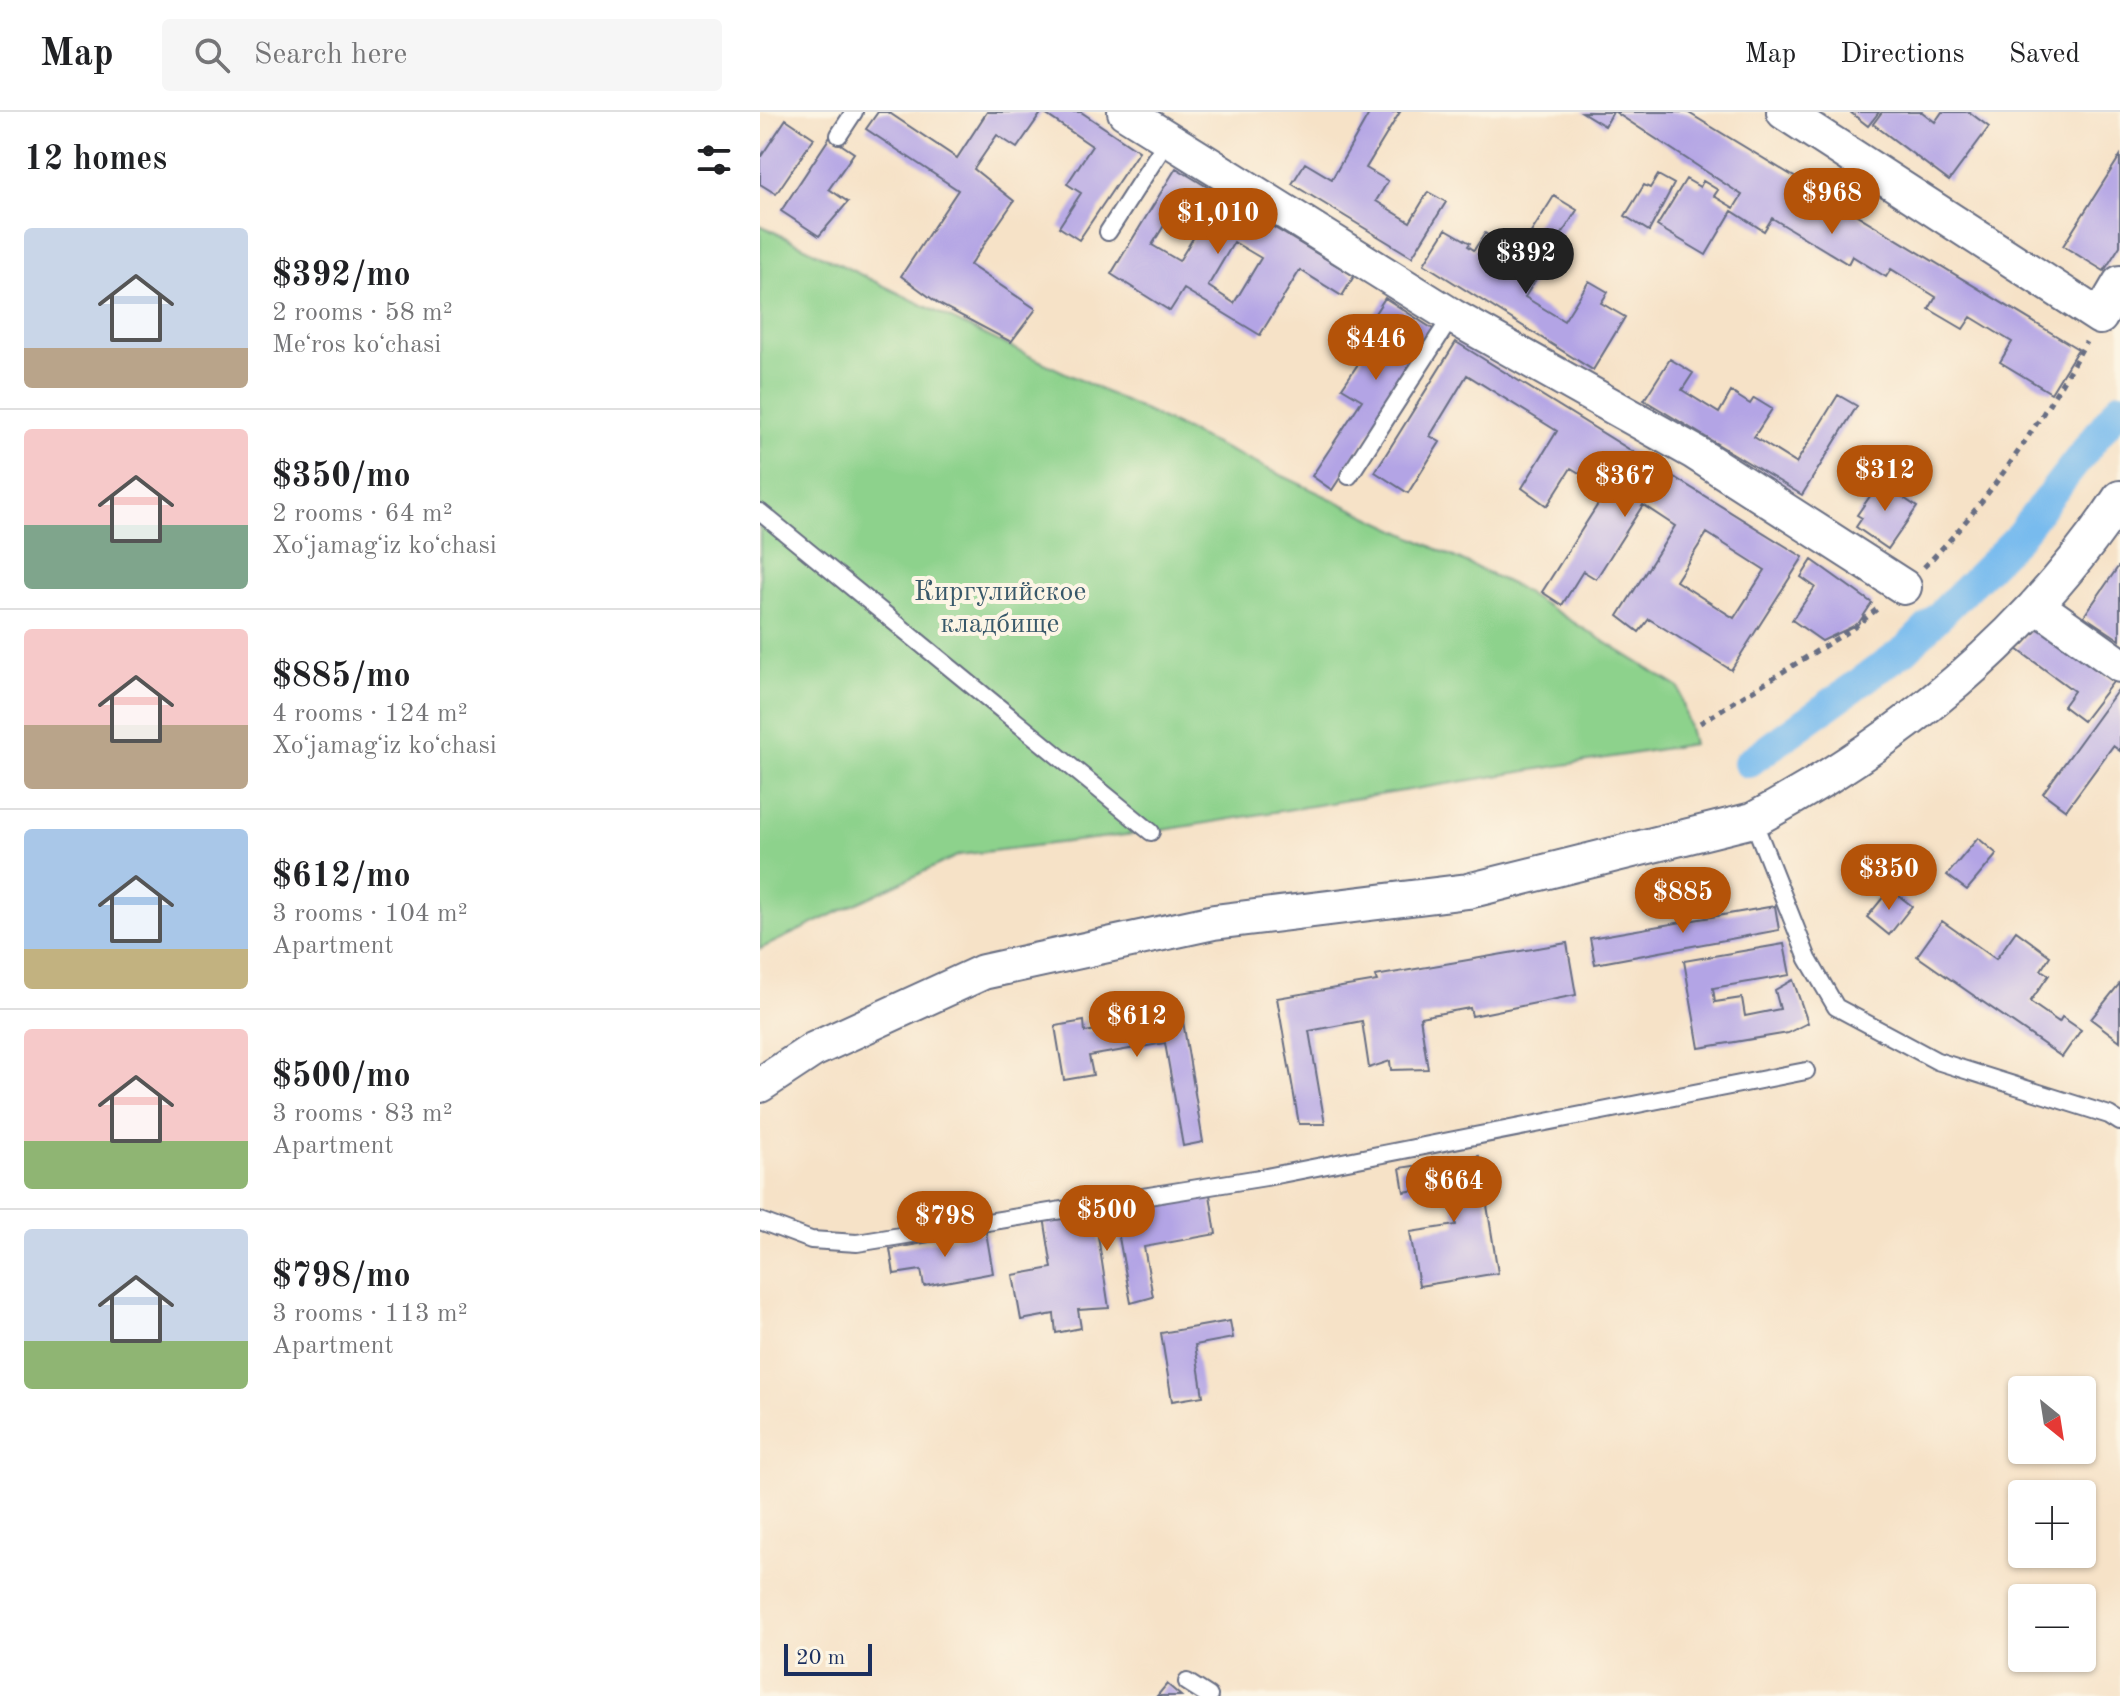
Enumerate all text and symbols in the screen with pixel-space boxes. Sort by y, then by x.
search box [162,19,722,91]
icon: search [190,33,234,77]
text: Map [40,36,114,74]
text: Search here [254,40,407,70]
text: Map [1744,41,1796,69]
text: Directions [1840,41,1965,69]
text: Saved [2009,41,2080,69]
icon: filters [692,138,736,182]
text: 12 homes [24,143,167,177]
pin: $968 [1785,168,1879,236]
text: $968 [1802,181,1862,207]
pin: $1,010 [1153,188,1283,256]
text: $1,010 [1177,201,1259,227]
pin: $392 [1479,228,1573,296]
text: $392 [1496,241,1556,267]
text: $392/mo [272,259,411,293]
icon: home [88,260,184,356]
text: 2 rooms · 58 m² [272,300,453,326]
pin: $446 [1329,314,1423,382]
text: $446 [1346,327,1406,353]
text: Meʻros koʻchasi [272,332,441,358]
pin: $312 [1838,445,1932,513]
pin: $367 [1578,451,1672,519]
text: $312 [1855,458,1915,484]
text: $350/mo [272,460,411,494]
icon: home [88,461,184,557]
text: $367 [1595,464,1655,490]
text: 2 rooms · 64 m² [272,501,453,527]
text: Xoʻjamagʻiz koʻchasi [272,533,497,559]
park label: Киргулийское кладбище [914,579,1086,639]
text: $885/mo [272,660,411,694]
icon: home [88,661,184,757]
text: 4 rooms · 124 m² [272,701,468,727]
text: Xoʻjamagʻiz koʻchasi [272,733,497,759]
pin: $350 [1842,844,1936,912]
text: $350 [1859,857,1919,883]
text: $612/mo [272,860,411,894]
icon: home [88,861,184,957]
pin: $885 [1636,867,1730,935]
text: $885 [1653,880,1713,906]
text: 3 rooms · 104 m² [272,901,468,927]
text: Apartment [272,933,394,959]
pin: $612 [1090,991,1184,1059]
text: $612 [1107,1004,1167,1030]
text: $500/mo [272,1060,411,1094]
icon: home [88,1061,184,1157]
text: 3 rooms · 83 m² [272,1101,453,1127]
text: Apartment [272,1133,394,1159]
pin: $664 [1407,1156,1501,1224]
text: $664 [1424,1169,1484,1195]
pin: $500 [1060,1185,1154,1253]
pin: $798 [898,1191,992,1259]
text: $500 [1077,1198,1137,1224]
text: $798 [915,1204,975,1230]
text: $798/mo [272,1260,411,1294]
icon: home [88,1261,184,1357]
text: 3 rooms · 113 m² [272,1301,468,1327]
text: Apartment [272,1333,394,1359]
north arrow [2008,1376,2096,1464]
map controls [2008,1376,2096,1672]
button: + [2008,1480,2096,1568]
button: − [2008,1584,2096,1672]
scale bar [784,1640,872,1676]
text: 20 m [796,1647,845,1669]

